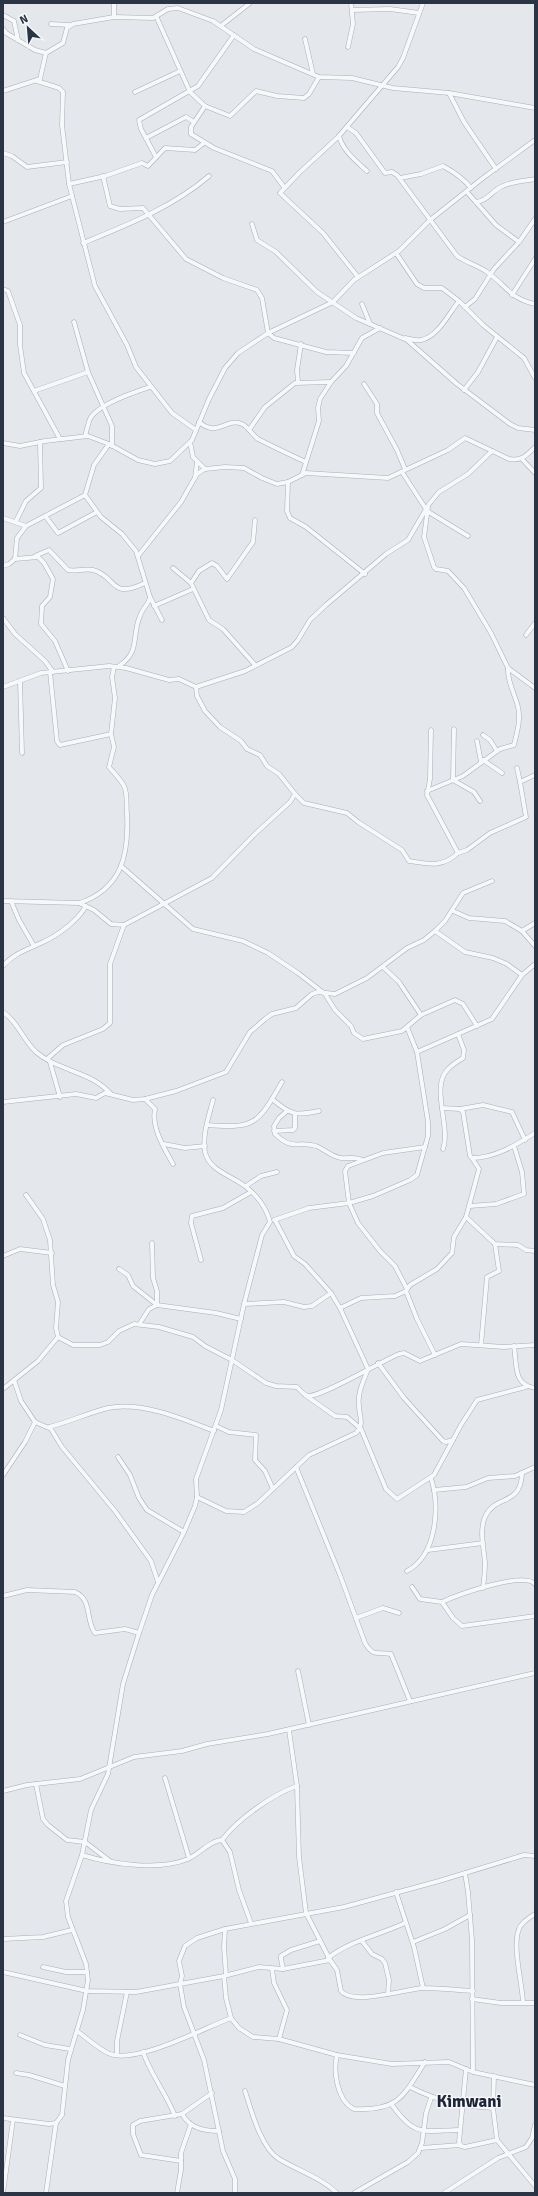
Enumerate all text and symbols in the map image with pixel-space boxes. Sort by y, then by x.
north arrow [8,8,48,48]
text: N [18,12,30,27]
district label: Kimwani [436,2091,502,2112]

